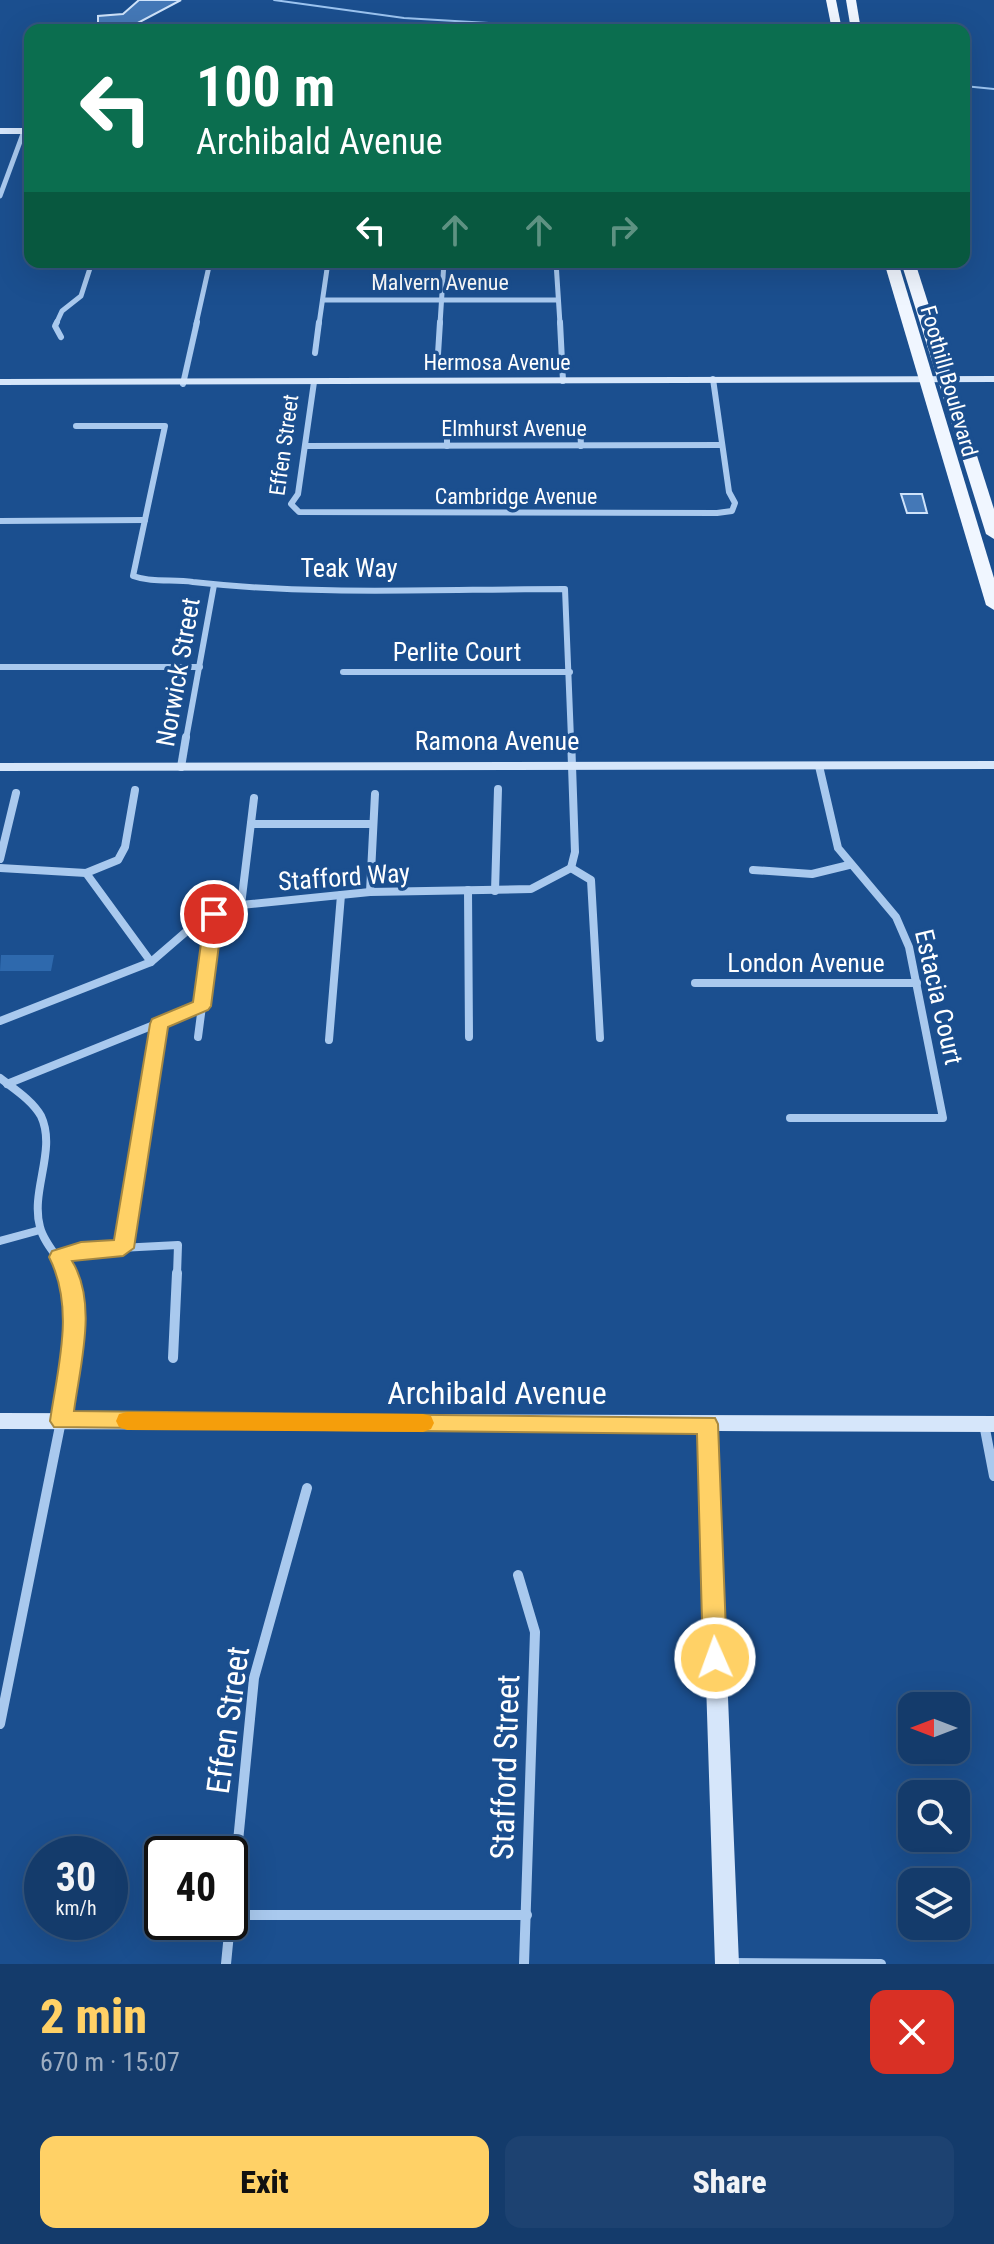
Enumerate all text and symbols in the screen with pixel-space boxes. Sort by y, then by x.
text: 100 m [196,54,335,120]
icon: left [64,56,168,160]
text: Archibald Avenue [196,121,443,163]
icon: left [349,208,393,252]
icon: ahead [433,208,477,252]
icon: ahead [517,208,561,252]
icon: right [601,208,645,252]
street label: Malvern Avenue [371,270,509,295]
street label: Foothill Boulevard [915,303,983,459]
street label: Hermosa Avenue [423,350,571,375]
street label: Effen Street [265,393,303,497]
street label: Elmhurst Avenue [441,416,587,441]
street label: Cambridge Avenue [435,484,597,509]
street label: Teak Way [300,553,398,583]
street label: Norwick Street [150,595,206,749]
street label: Perlite Court [393,637,521,667]
street label: Ramona Avenue [415,726,579,756]
street label: Stafford Way [277,857,411,897]
pin [180,880,248,948]
icon: arrive [192,892,236,936]
street label: Estacia Court [909,926,969,1068]
street label: London Avenue [727,948,885,978]
street label: Archibald Avenue [387,1374,607,1412]
position arrow [673,1616,757,1700]
street label: Effen Street [199,1644,257,1796]
street label: Stafford Street [483,1674,527,1860]
north arrow [898,1692,970,1764]
map controls [898,1692,970,1940]
button: search [898,1780,970,1852]
speed limit sign: 40 [144,1836,248,1940]
text: 30 [56,1854,96,1901]
button: layers [898,1868,970,1940]
text: km/h [55,1896,97,1920]
text: 2 min [40,1988,147,2045]
button: close [870,1990,954,2074]
text: 670 m · 15:07 [40,2047,180,2077]
button: Exit [40,2136,489,2228]
button: Share [505,2136,954,2228]

